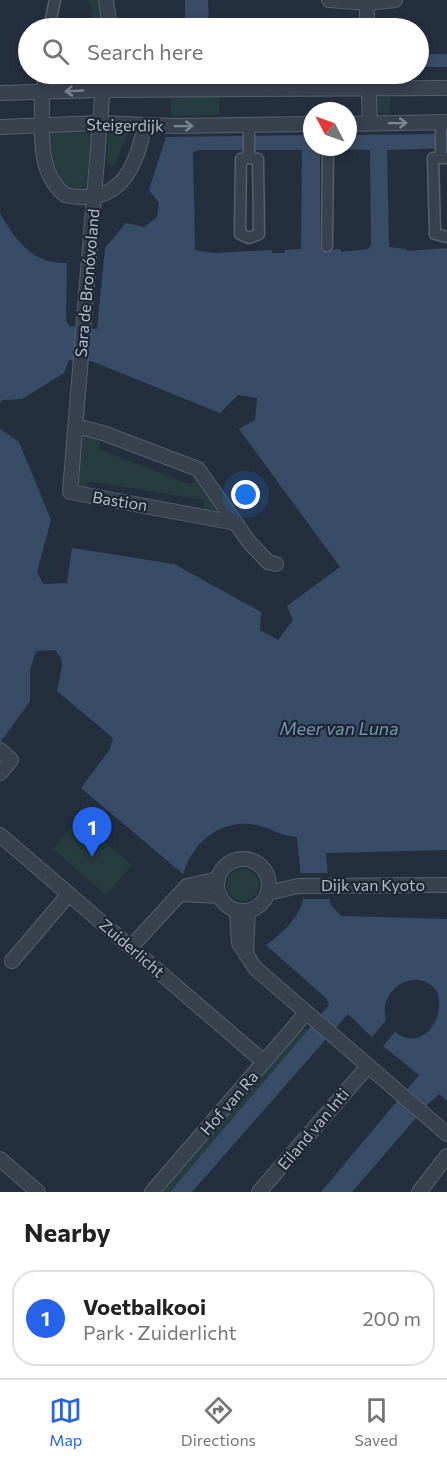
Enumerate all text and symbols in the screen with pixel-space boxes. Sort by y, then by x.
search box [18,18,429,84]
icon: search [39,35,72,68]
text: Search here [87,38,203,65]
one-way arrow [64,85,84,96]
north arrow [303,102,357,156]
street label: Steigerdijk [86,114,164,135]
one-way arrow [387,117,407,128]
one-way arrow [174,120,194,131]
street label: Sara de Bronóvoland [71,208,102,358]
your location [231,480,260,509]
street label: Bastion [91,487,149,514]
water label: Meer van Luna [279,717,399,739]
pin: 1 [72,808,112,857]
street label: Dijk van Kyoto [321,875,425,894]
street label: Zuiderlicht [96,914,169,981]
street label: Hof van Ra [196,1067,262,1139]
street label: Eiland van Inti [273,1084,352,1173]
text: Nearby [24,1216,111,1247]
text: Voetbalkooi [83,1293,206,1320]
text: 1 [41,1306,50,1330]
text: 200 m [363,1306,421,1330]
text: Park · Zuiderlicht [83,1320,237,1344]
tab: Map [49,1394,82,1449]
tab: Directions [181,1394,256,1449]
tab: Saved [354,1394,398,1449]

